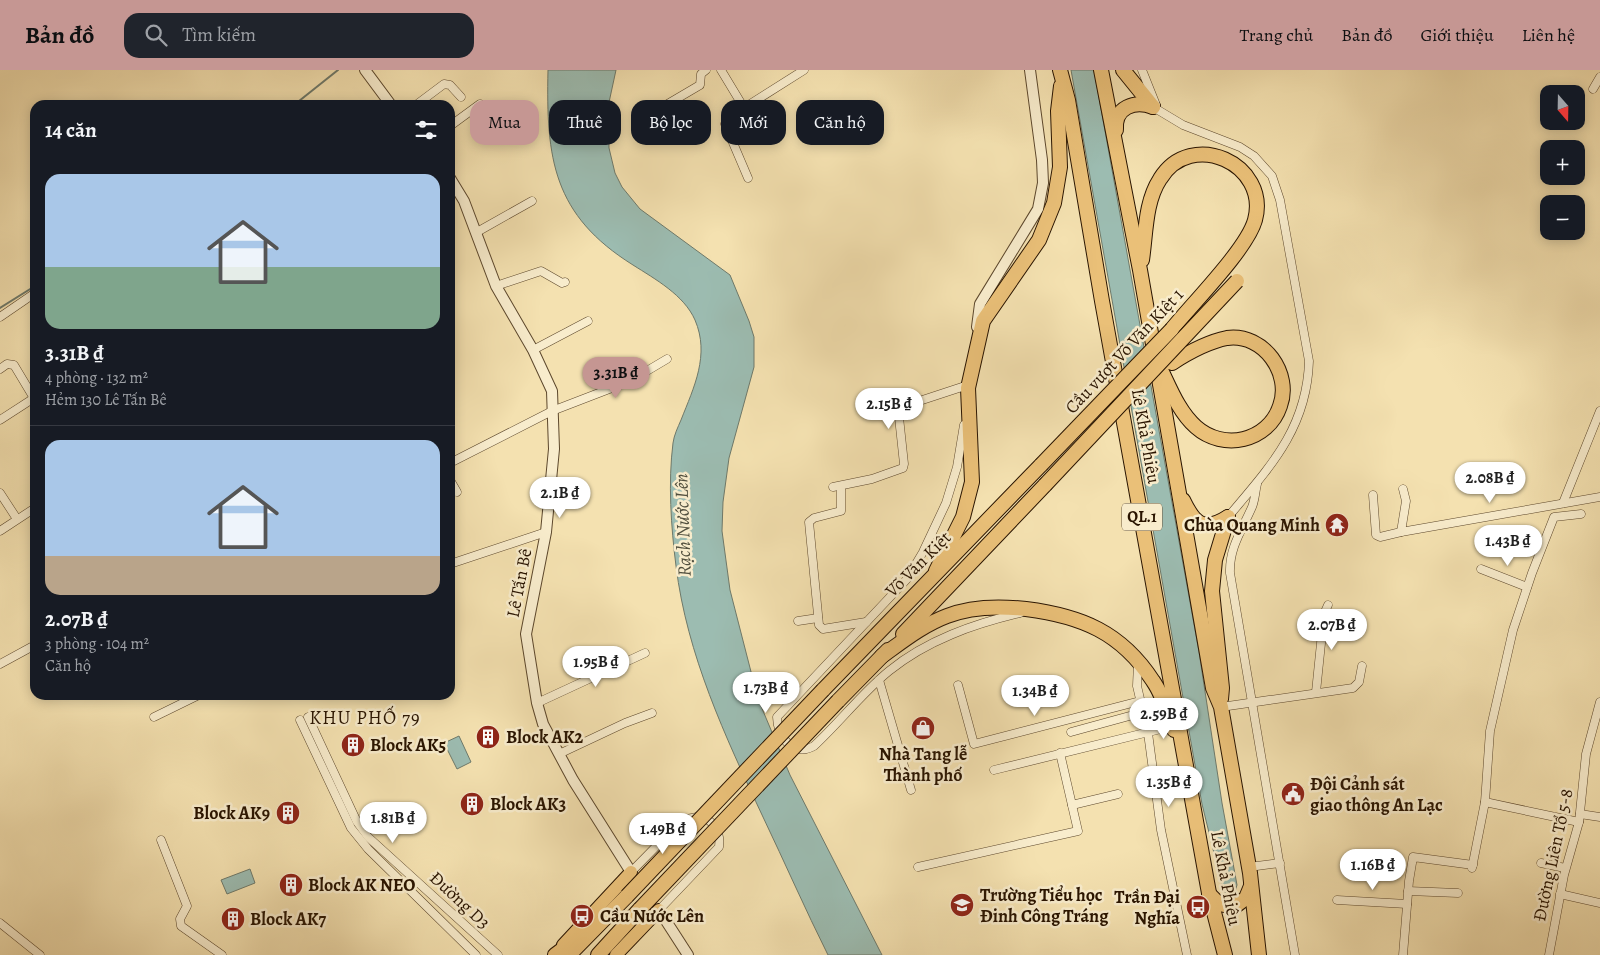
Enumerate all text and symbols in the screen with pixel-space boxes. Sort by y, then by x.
search box [124,13,474,58]
text: Bản đồ [25,19,94,51]
icon: search [142,21,170,49]
text: Tìm kiếm [182,22,256,48]
text: Trang chủ [1239,23,1313,47]
text: Bản đồ [1341,23,1393,47]
text: Giới thiệu [1421,23,1494,47]
text: Liên hệ [1522,23,1575,47]
north arrow [1540,85,1585,130]
map controls [1540,85,1585,240]
chip: Mua [470,100,539,145]
chip: Thuê [549,100,621,145]
chip: Bộ lọc [631,100,711,145]
chip: Mới [721,100,786,145]
chip: Căn hộ [796,100,884,145]
text: 14 căn [45,116,97,144]
icon: filters [412,116,440,144]
button: + [1540,140,1585,185]
button: − [1540,195,1585,240]
icon: home [198,207,288,297]
street label: Cầu vượt Võ Văn Kiệt 1 [1060,283,1188,419]
text: 3.31B ₫ [45,339,104,367]
pin: 3.31B ₫ [570,356,662,399]
text: 3.31B ₫ [594,362,638,384]
text: 4 phòng · 132 m² [45,367,148,389]
street label: Lê Khả Phiêu [1126,387,1166,486]
pin: 2.15B ₫ [843,388,935,430]
text: Hẻm 130 Lê Tấn Bê [45,389,167,411]
text: 2.15B ₫ [866,393,912,415]
pin: 2.08B ₫ [1444,462,1536,504]
text: 2.08B ₫ [1466,467,1514,489]
icon: home [198,472,288,562]
water label: Rạch Nước Lên [668,473,698,577]
pin: 2.1B ₫ [519,476,601,519]
text: 2.1B ₫ [541,482,579,504]
road number: QL.1 [1122,504,1162,531]
temple icon: Chùa Quang Minh [1324,512,1350,538]
place label: Chùa Quang Minh [1184,513,1320,537]
pin: 1.43B ₫ [1462,524,1554,567]
street label: Võ Văn Kiệt [879,526,956,603]
text: 1.43B ₫ [1485,530,1531,552]
street label: Lê Tấn Bê [501,546,537,620]
text: 2.07B ₫ [45,605,108,633]
pin: 2.07B ₫ [1286,608,1378,651]
text: 2.07B ₫ [1308,614,1356,636]
text: 3 phòng · 104 m² [45,633,149,655]
pin: 1.95B ₫ [550,646,642,688]
text: 1.95B ₫ [573,651,619,673]
text: Căn hộ [45,655,91,677]
pin: 1.73B ₫ [720,672,812,714]
pin: 1.34B ₫ [989,674,1081,717]
text: 1.73B ₫ [744,677,788,699]
text: 1.34B ₫ [1012,680,1058,702]
pin: 2.59B ₫ [1118,698,1210,740]
text: 2.59B ₫ [1140,703,1188,725]
district label: KHU PHỐ 79 [309,705,421,731]
shop icon: Nhà Tang lễ Thành phố [910,715,936,741]
building icon: Block AK2 [475,724,501,750]
place label: Block AK2 [506,725,583,749]
building icon: Block AK5 [340,732,366,758]
place label: Block AK5 [370,733,446,757]
place label: Nhà Tang lễ Thành phố [879,742,967,787]
pin: 1.35B ₫ [1123,766,1215,808]
text: 1.35B ₫ [1147,771,1191,793]
place label: Đội Cảnh sát giao thông An Lạc [1310,772,1443,817]
public building icon: Đội Cảnh sát giao thông An Lạc [1280,781,1306,807]
street label: Đường Liên Tổ 5-8 [1527,787,1579,923]
building icon: Block AK3 [459,791,485,817]
place label: Block AK3 [490,792,566,816]
building icon: Block AK9 [275,800,301,826]
place label: Block AK9 [193,801,270,825]
pin: 1.81B ₫ [347,802,439,844]
text: 1.81B ₫ [371,807,415,829]
pin: 1.49B ₫ [617,812,709,855]
text: 1.49B ₫ [640,818,686,840]
street label: Lê Khả Phiêu [1205,829,1247,928]
pin: 1.16B ₫ [1327,848,1419,891]
text: 1.16B ₫ [1351,854,1395,876]
street label: Đường D3 [425,866,495,934]
building icon: Block AK NEO [278,872,304,898]
place label: Block AK NEO [308,873,415,897]
place label: Trường Tiểu học Đinh Công Tráng [980,883,1109,928]
place label: Trần Đại Nghĩa [1114,885,1180,930]
school or university icon: Trường Tiểu học Đinh Công Tráng [949,892,975,918]
bus stop icon: Trần Đại Nghĩa [1185,894,1211,920]
bus stop icon: Cầu Nước Lên [569,903,595,929]
place label: Cầu Nước Lên [600,904,704,928]
building icon: Block AK7 [220,906,246,932]
place label: Block AK7 [250,907,326,931]

